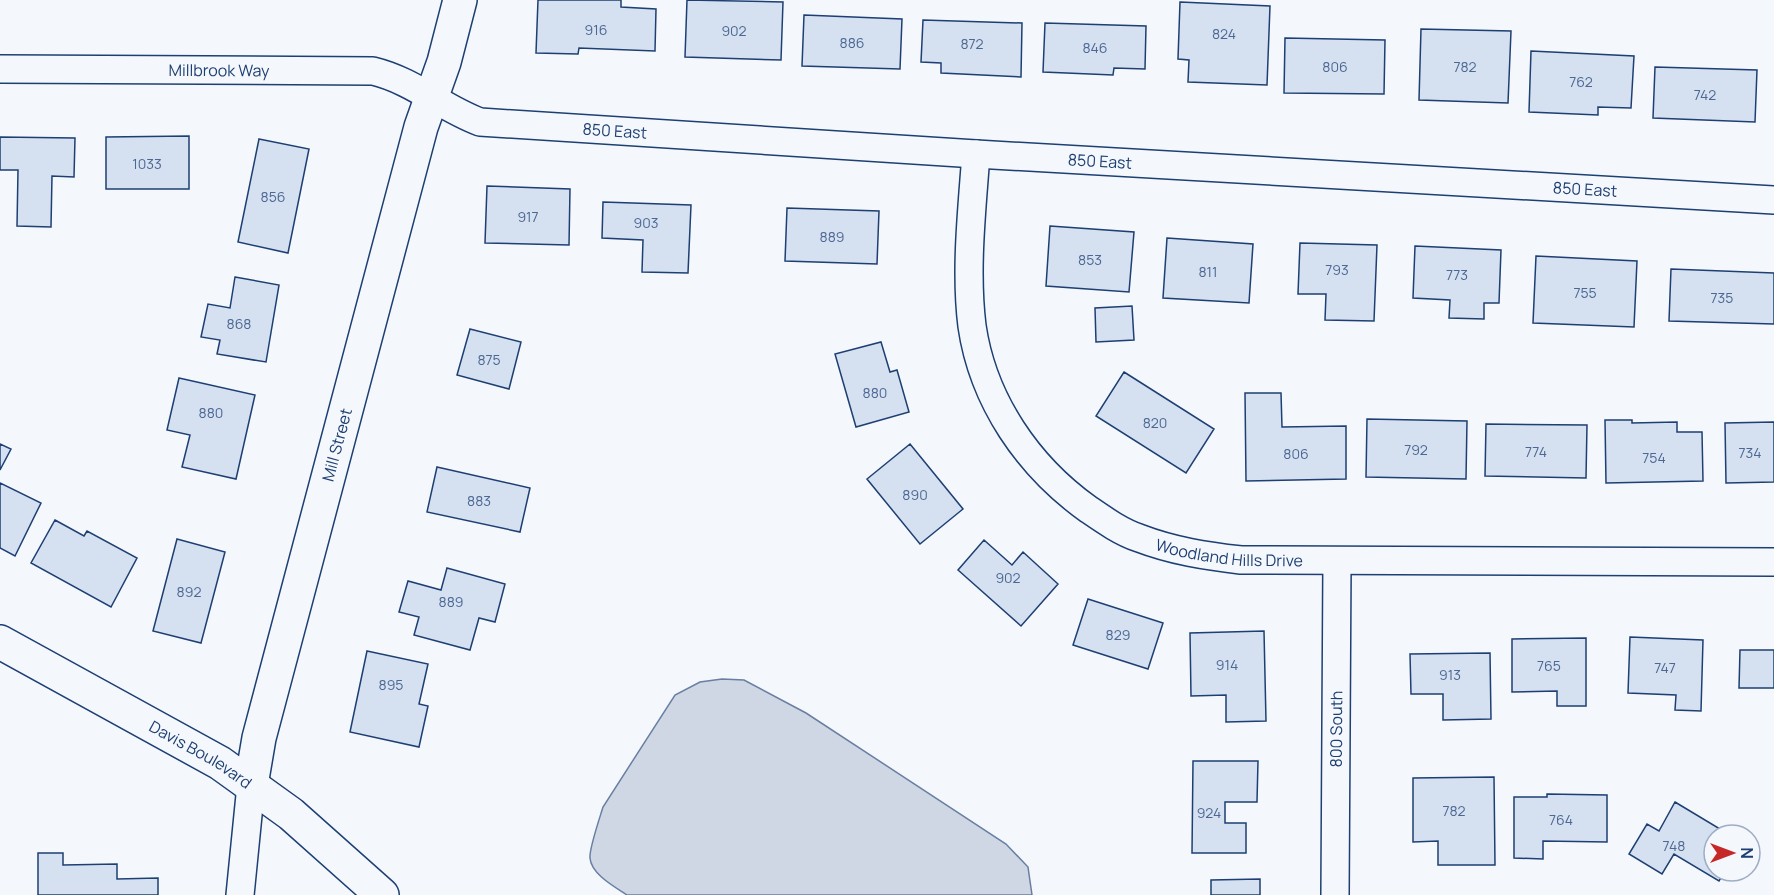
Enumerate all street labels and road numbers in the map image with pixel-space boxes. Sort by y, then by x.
street label: Millbrook Way [168,59,270,81]
street label: 850 East [582,118,648,144]
street label: 850 East [1067,148,1133,174]
street label: 850 East [1552,176,1618,202]
street label: Mill Street [316,406,357,484]
street label: Woodland Hills Drive [1153,533,1303,571]
street label: 800 South [1325,691,1347,767]
street label: Davis Boulevard [145,715,256,793]

